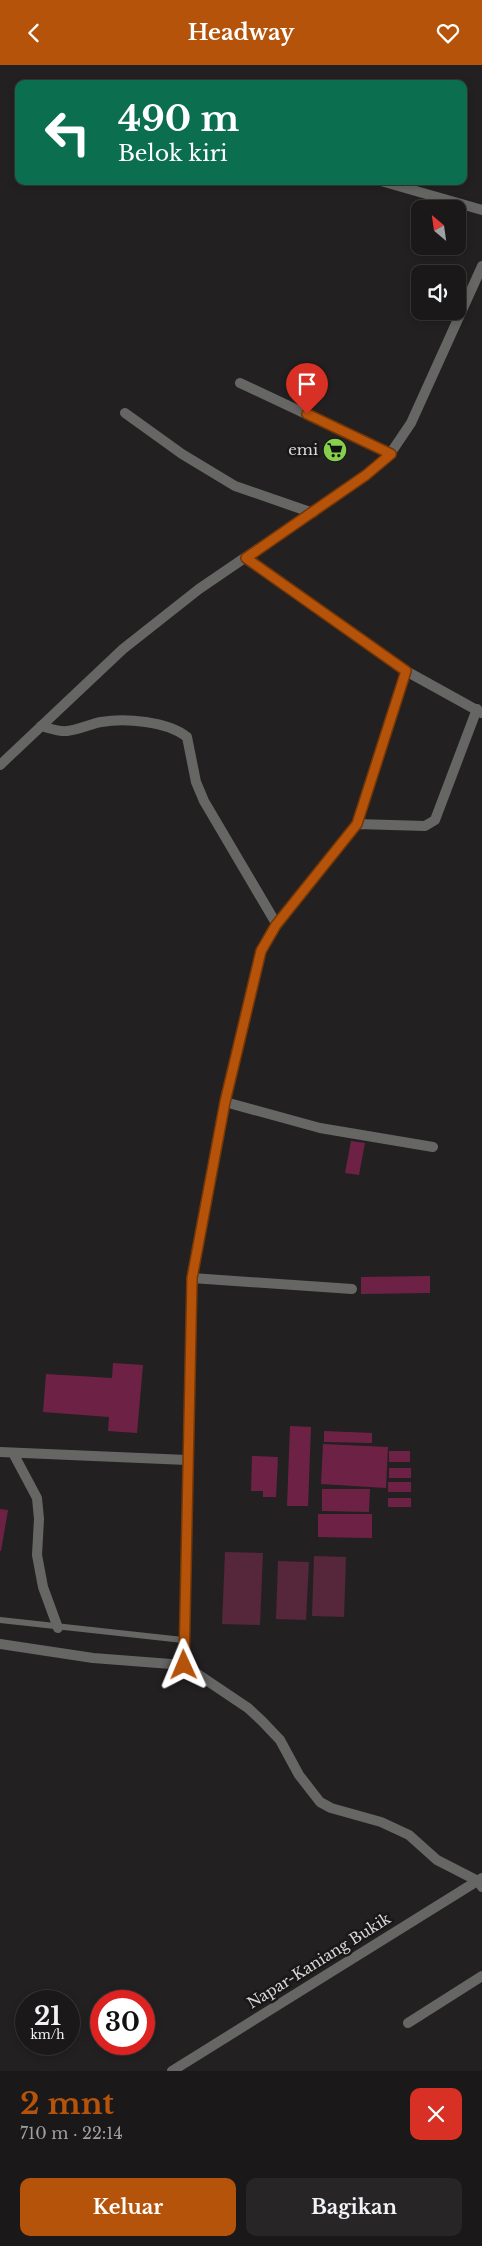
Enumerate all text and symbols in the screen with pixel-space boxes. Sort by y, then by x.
icon: back [20,19,48,47]
text: Headway [188,19,294,46]
icon: heart [434,19,462,47]
text: 490 m [118,97,239,140]
icon: left [35,100,100,165]
text: Belok kiri [118,140,228,167]
north arrow [411,200,466,255]
map controls [411,200,466,320]
button: sound [411,265,466,320]
pin [286,363,328,414]
icon: arrive [293,370,321,398]
supermarket icon: emi [322,437,348,463]
place label: emi [288,440,318,459]
position arrow [157,1638,209,1690]
street label: Napar-Kaniang Bukik [244,1908,395,2012]
speed limit sign: 30 [90,1990,155,2055]
text: 21 [34,2001,61,2032]
text: km/h [30,2027,65,2042]
text: 2 mnt [20,2085,114,2122]
button: close [410,2088,462,2140]
text: 710 m · 22:14 [20,2123,123,2143]
button: Keluar [20,2178,236,2236]
button: Bagikan [246,2178,462,2236]

